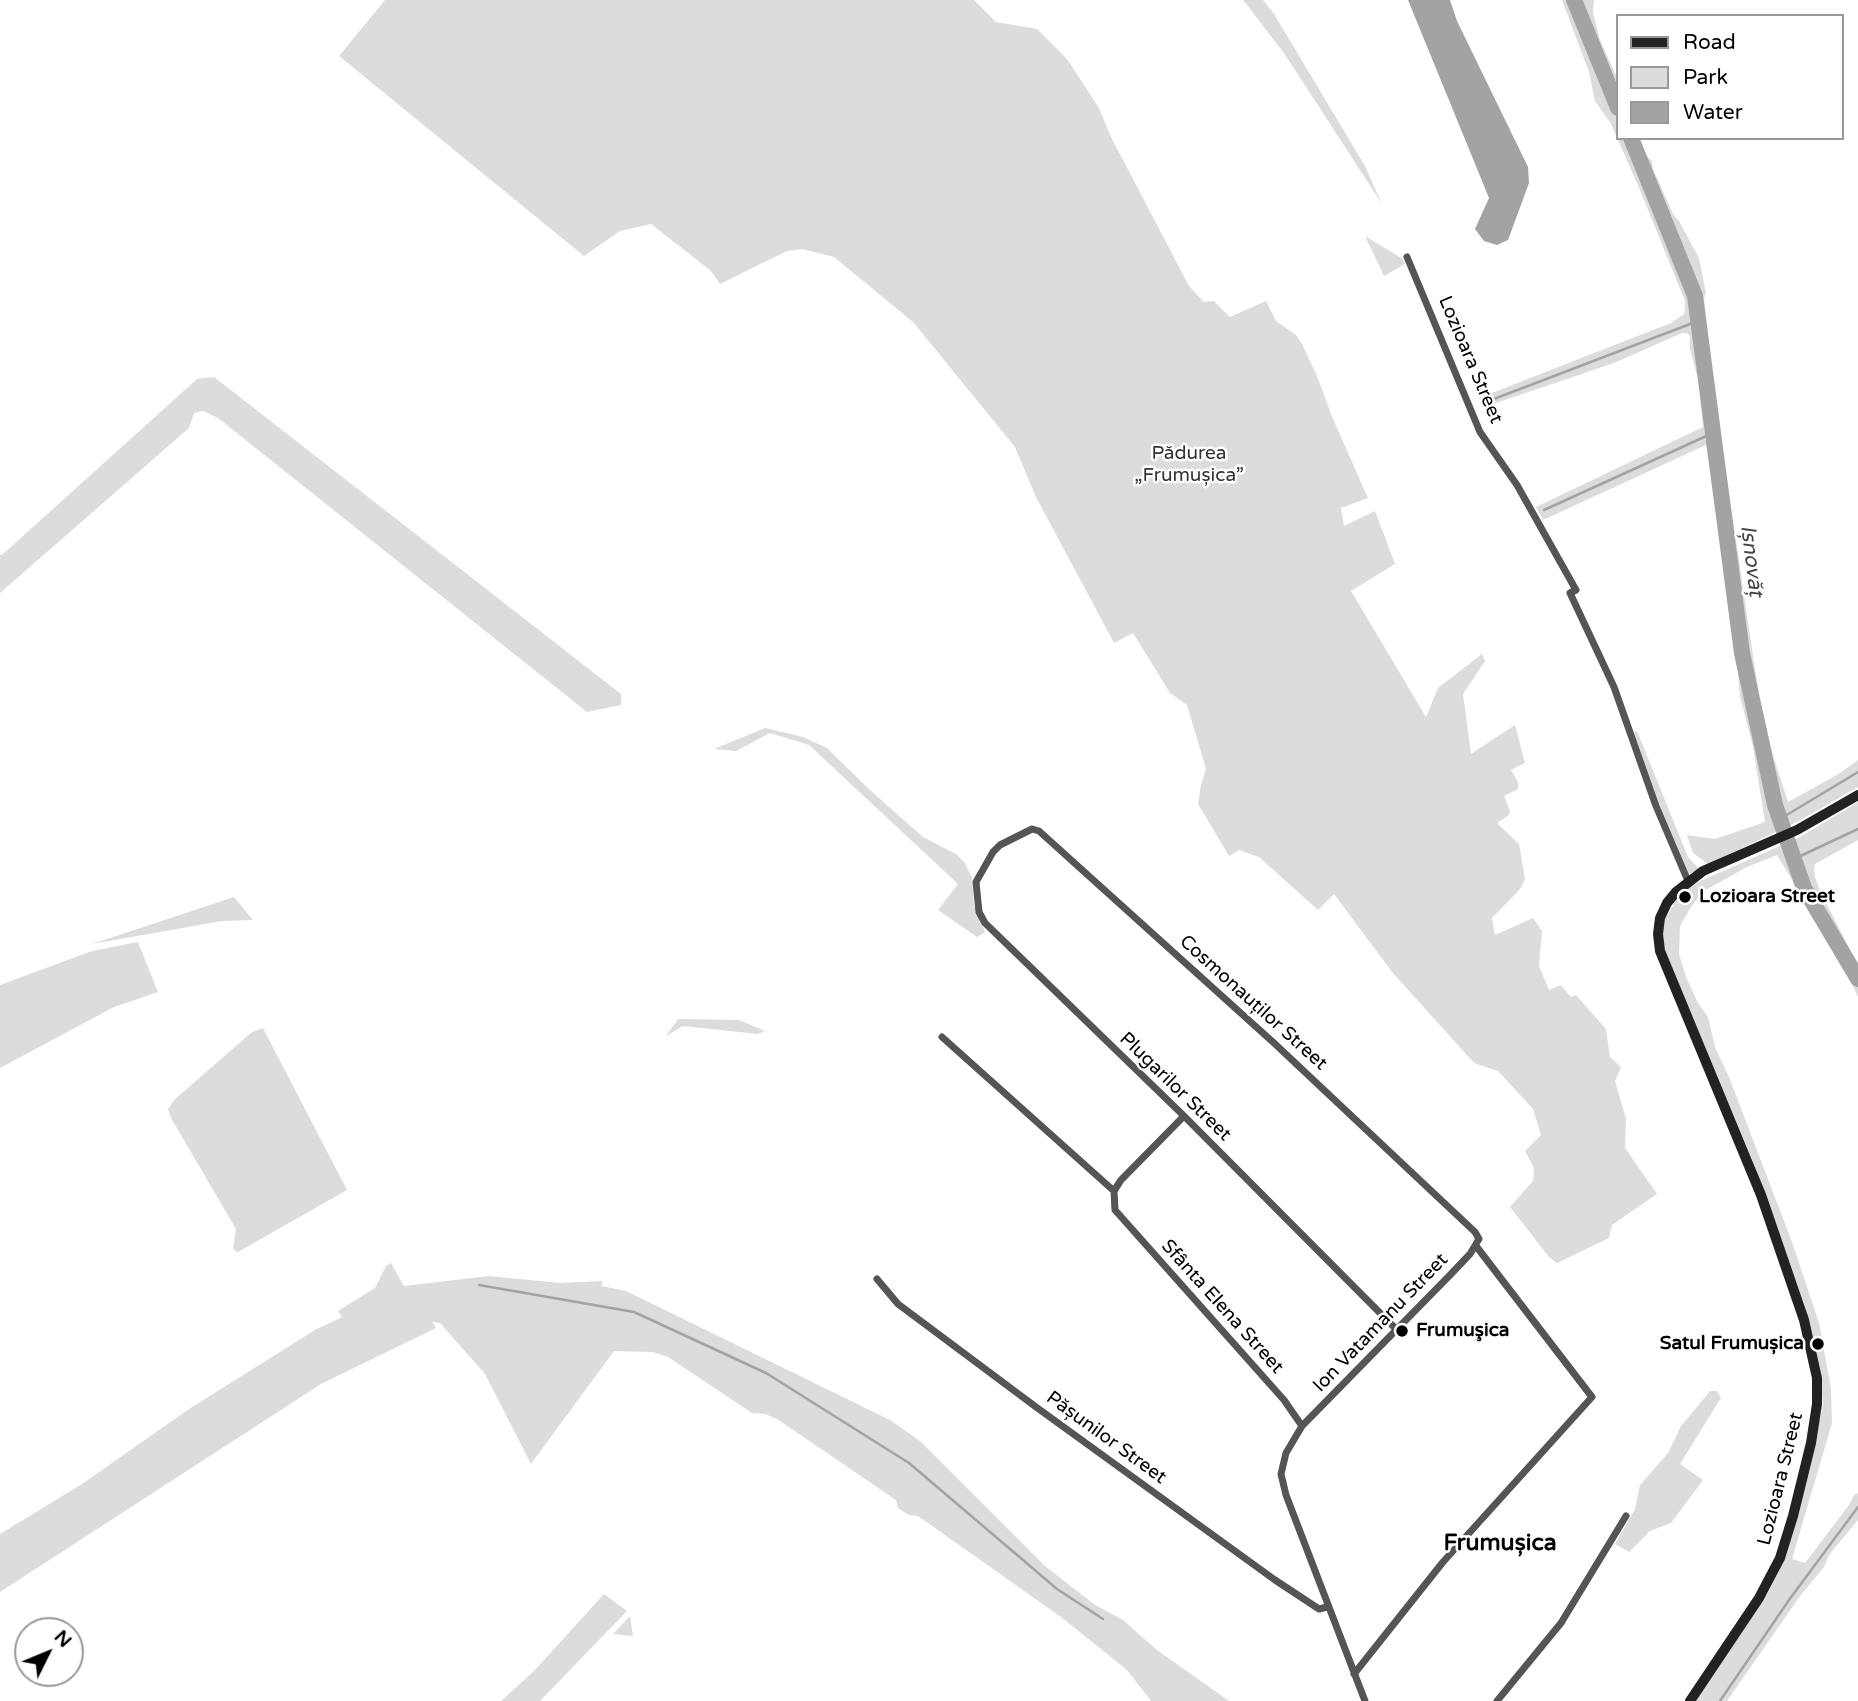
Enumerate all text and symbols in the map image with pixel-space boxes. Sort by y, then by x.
legend [1616,14,1844,140]
text: Road [1683,30,1736,55]
text: Park [1683,65,1728,90]
text: Water [1683,100,1743,125]
street label: Lozioara Street [1433,293,1507,427]
park label: Pădurea „Frumușica” [1134,443,1244,487]
water label: Ișnovăț [1734,524,1768,598]
place label: Lozioara Street [1699,886,1835,908]
marker: Lozioara Street [1677,889,1693,905]
street label: Cosmonauților Street [1174,931,1332,1075]
street label: Plugarilor Street [1114,1028,1236,1146]
street label: Sfânta Elena Street [1156,1235,1288,1379]
street label: Ion Vatamanu Street [1309,1249,1453,1397]
place label: Frumuşica [1416,1320,1509,1342]
marker: Frumuşica [1394,1323,1410,1339]
place label: Satul Frumușica [1660,1333,1804,1355]
marker: Satul Frumușica [1810,1336,1826,1352]
street label: Pășunilor Street [1042,1387,1170,1489]
street label: Lozioara Street [1753,1410,1809,1548]
district label: Frumușica [1443,1530,1557,1558]
north arrow [14,1617,84,1687]
text: N [50,1626,76,1652]

